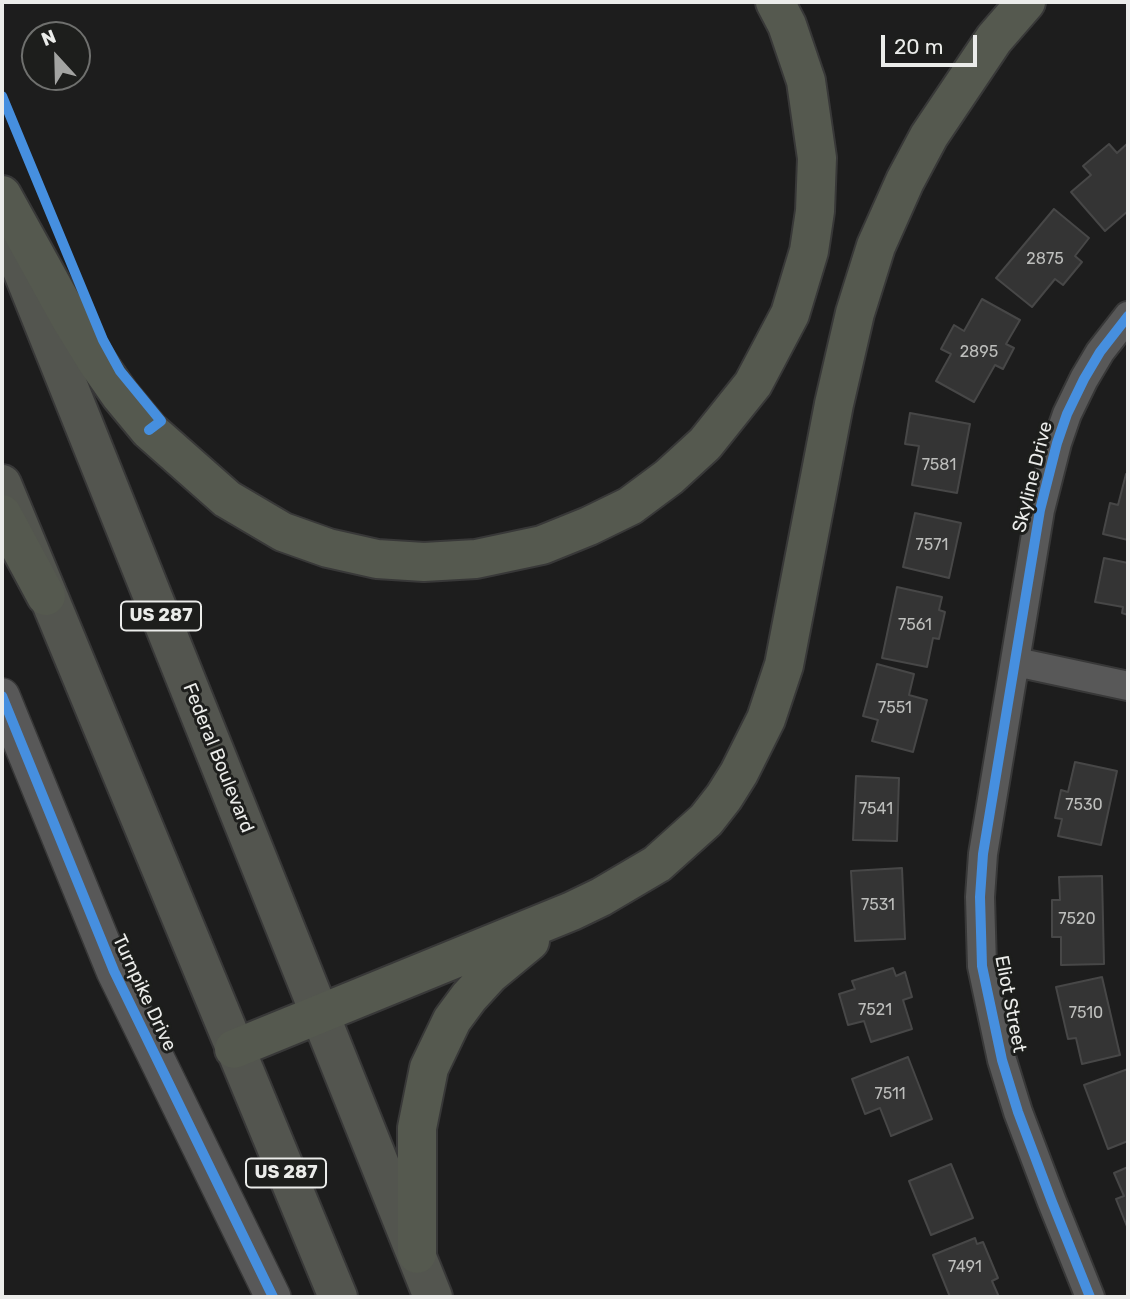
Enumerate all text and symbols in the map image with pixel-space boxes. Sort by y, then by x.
north arrow [21,21,91,91]
scale bar [885,21,981,65]
text: N [38,25,59,51]
text: 20 m [894,34,943,59]
house number: 2875 [1026,249,1064,269]
house number: 2895 [960,342,998,362]
street label: Skyline Drive [1008,419,1058,535]
house number: 7581 [922,455,956,475]
house number: 7571 [916,535,948,555]
road number: US 287 [121,602,201,630]
house number: 7561 [898,615,932,635]
street label: Federal Boulevard [178,680,258,836]
house number: 7551 [878,698,912,718]
house number: 7530 [1065,795,1103,815]
house number: 7541 [859,799,893,819]
house number: 7531 [861,895,895,915]
house number: 7520 [1058,909,1096,929]
street label: Turnpike Drive [107,931,181,1055]
street label: Eliot Street [989,953,1031,1055]
house number: 7521 [858,1000,892,1020]
house number: 7510 [1069,1003,1103,1023]
house number: 7511 [874,1084,906,1104]
road number: US 287 [246,1158,326,1188]
house number: 7491 [948,1257,982,1277]

